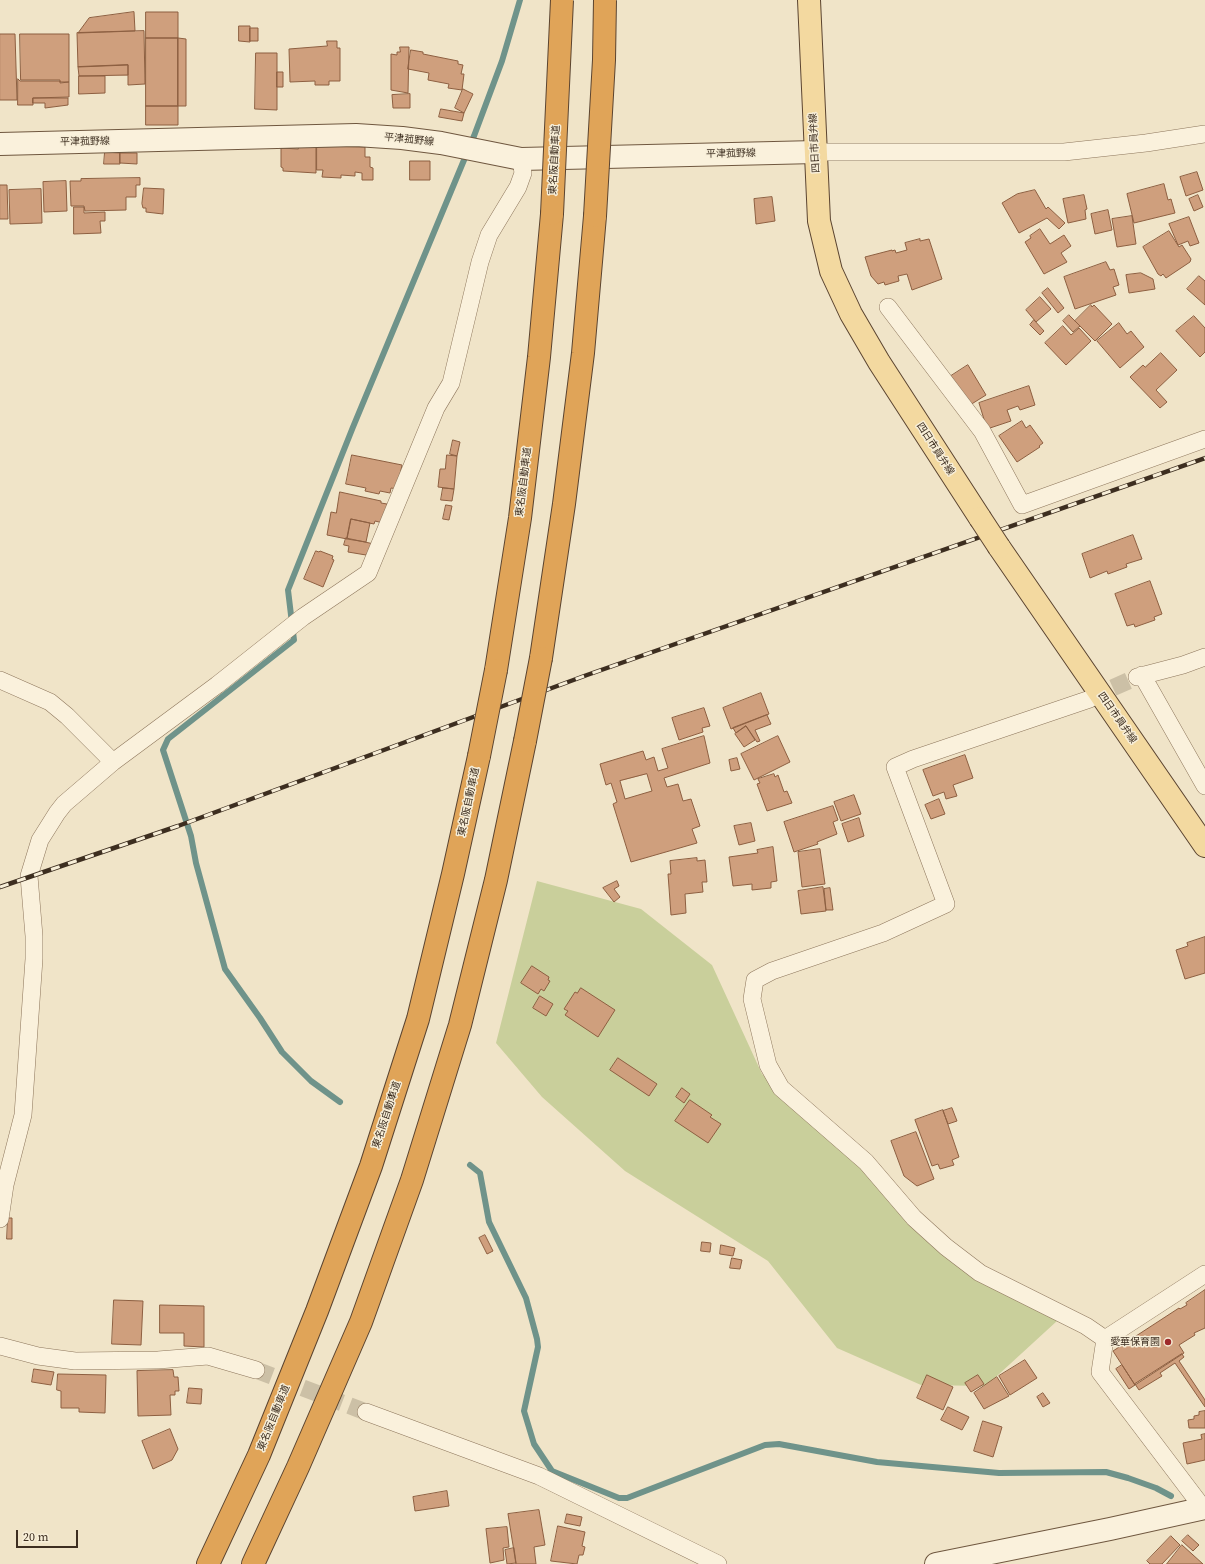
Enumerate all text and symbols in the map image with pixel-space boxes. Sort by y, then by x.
street label: 四日市員弁線 [807,113,823,173]
street label: 東名阪自動車道 [547,125,563,195]
street label: 平津菰野線 [384,131,434,149]
street label: 平津菰野線 [60,136,110,148]
street label: 平津菰野線 [706,148,756,160]
street label: 四日市員弁線 [914,421,956,477]
street label: 東名阪自動車道 [514,447,534,517]
street label: 四日市員弁線 [1095,690,1139,746]
street label: 東名阪自動車道 [456,767,482,837]
street label: 東名阪自動車道 [370,1080,404,1150]
place label: 愛華保育園 [1110,1336,1160,1348]
marker: 愛華保育園 [1163,1337,1173,1347]
street label: 東名阪自動車道 [255,1383,293,1453]
scale bar [18,1522,80,1548]
text: 20 m [23,1529,49,1545]

